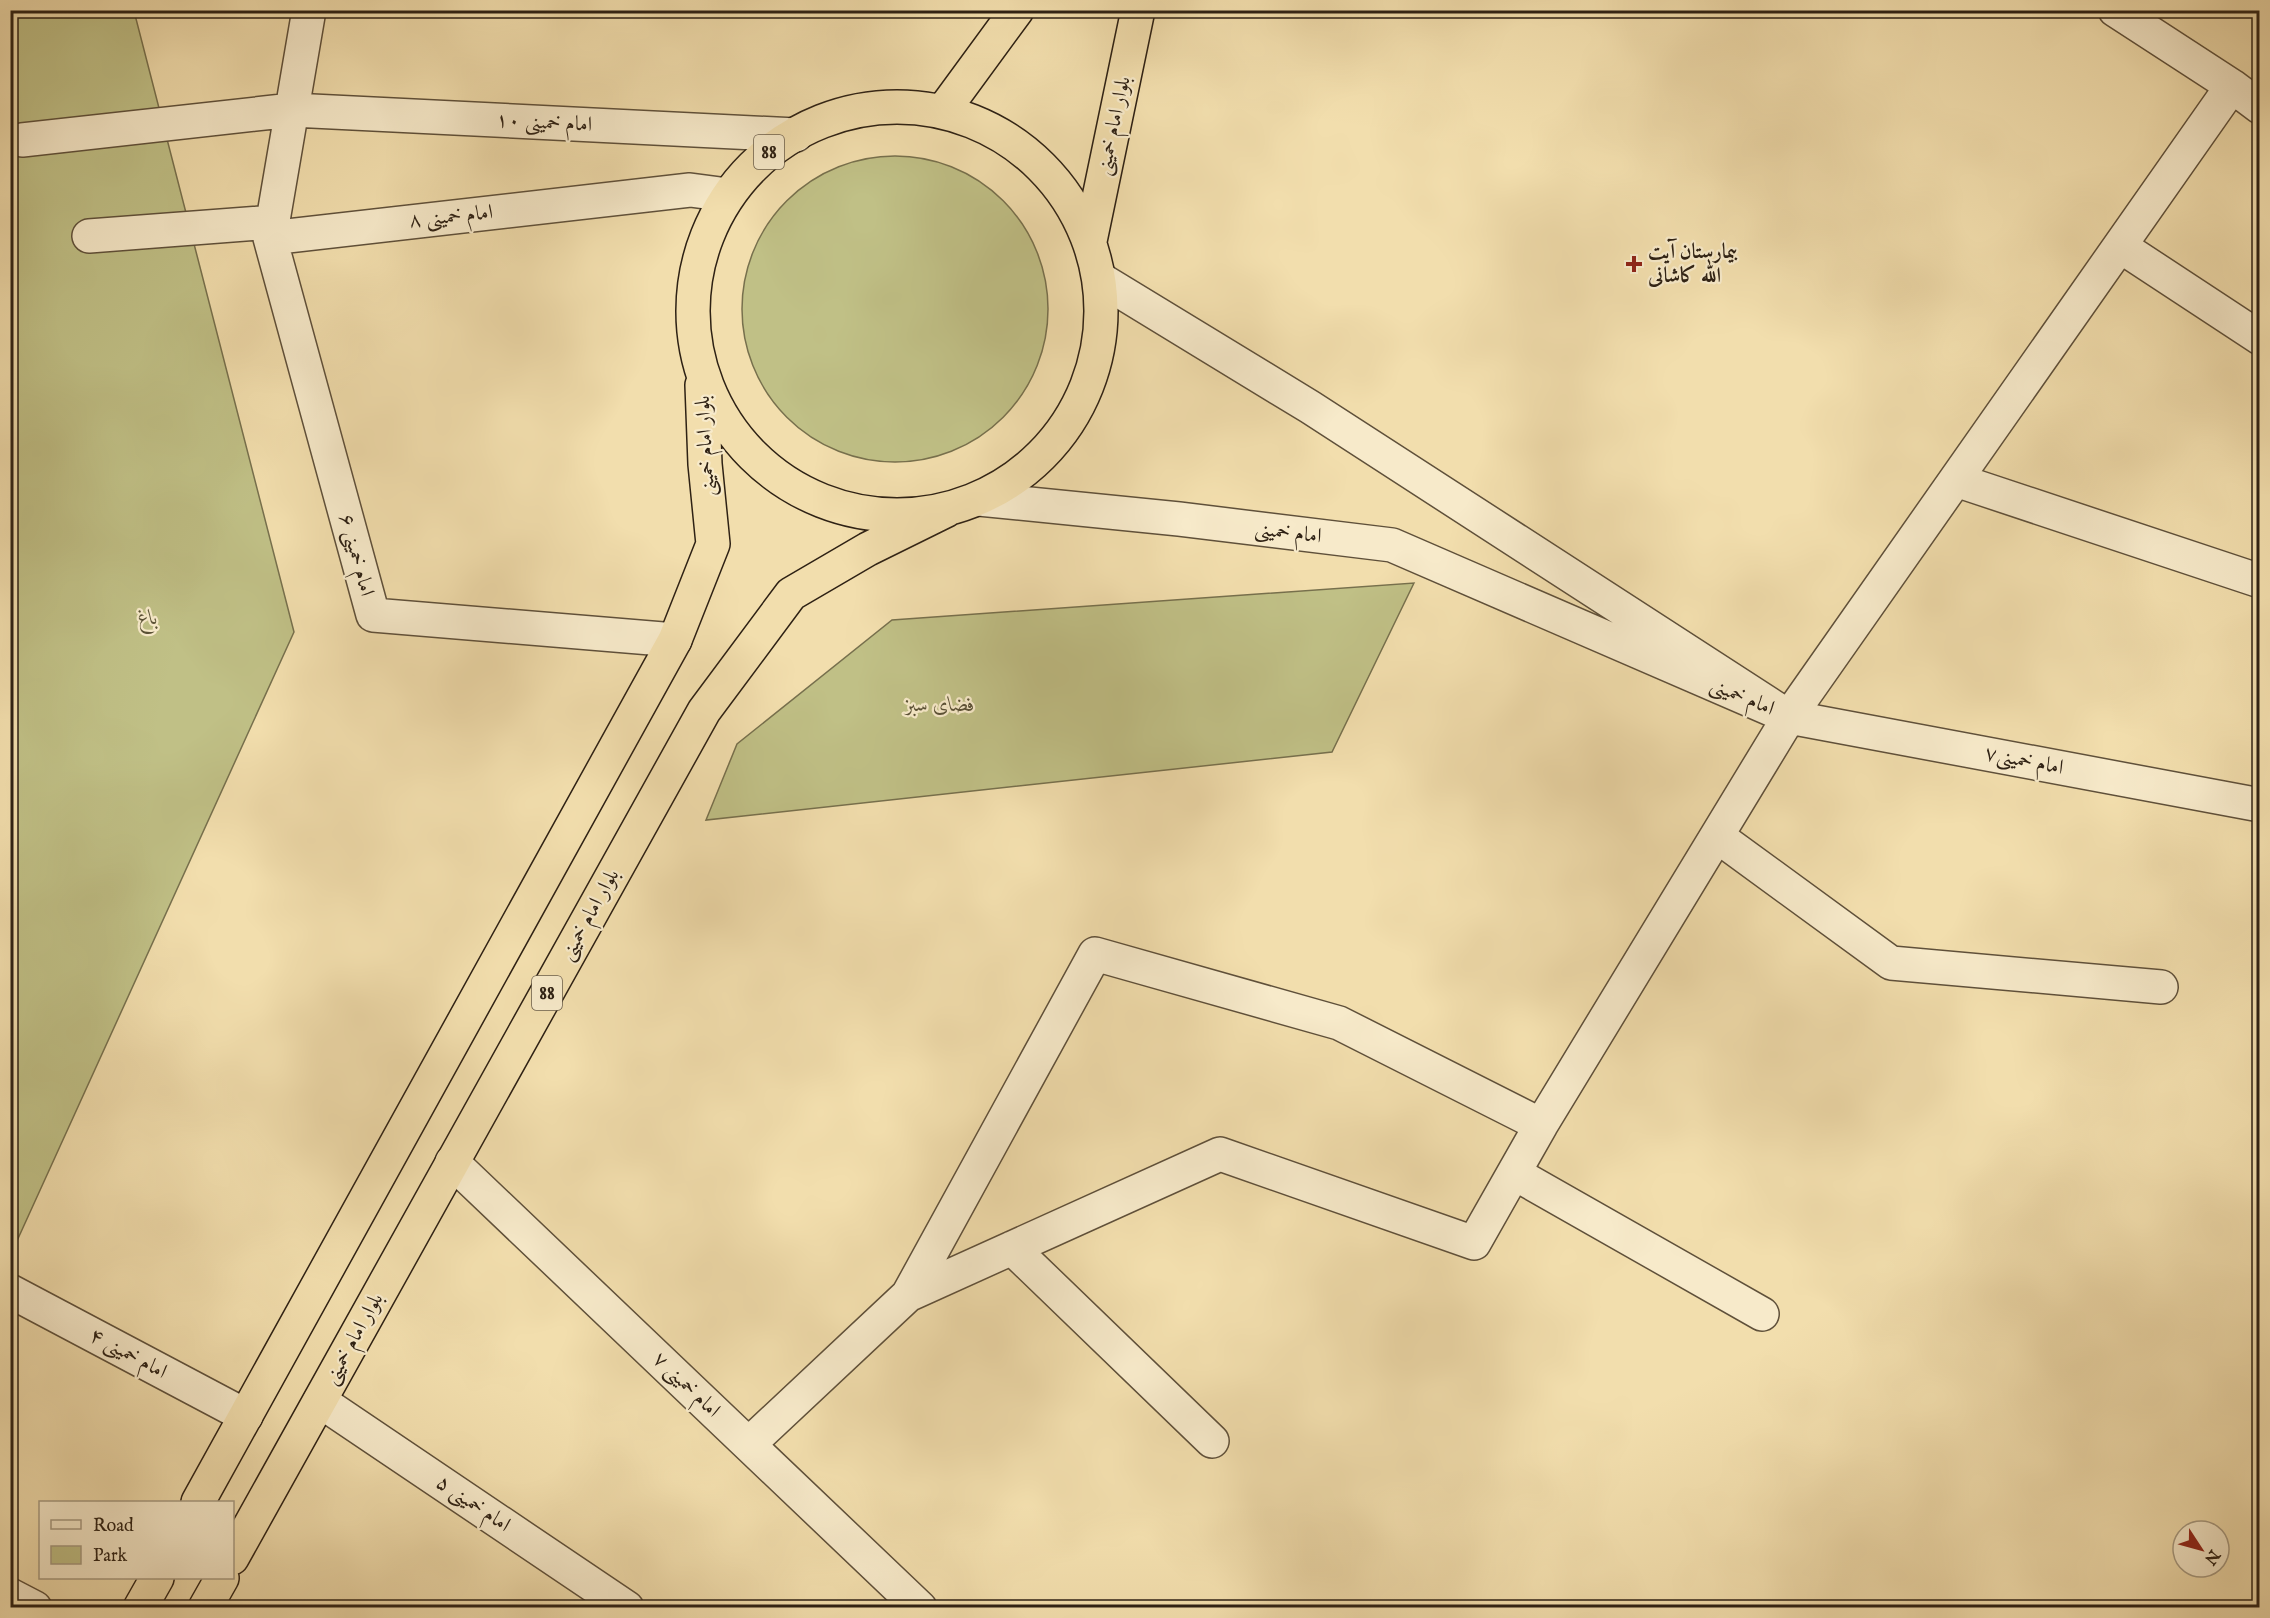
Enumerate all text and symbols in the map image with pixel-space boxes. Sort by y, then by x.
street label: بلوار امام خمینی [1090,74,1141,179]
street label: امام خمینی ۱۰ [495,107,593,142]
road number: 88 [754,135,784,169]
street label: امام خمینی ۸ [408,199,495,238]
place label: بیمارستان آیت الله کاشانی [1647,238,1738,290]
marker: بیمارستان آیت الله کاشانی [1625,255,1643,273]
street label: بلوار امام خمینی [690,395,725,497]
street label: امام خمینی ۶ [329,511,380,600]
street label: امام خمینی [1253,515,1323,553]
park label: باغ [138,605,158,635]
street label: امام خمینی [1705,671,1778,725]
park label: فضای سبز [903,692,975,719]
street label: امام خمینی۷ [1982,740,2066,785]
street label: بلوار امام خمینی [554,864,629,967]
road number: 88 [532,976,562,1010]
street label: بلوار امام خمینی [318,1288,393,1391]
street label: امام خمینی ۴ [83,1322,172,1388]
street label: امام خمینی ۷ [644,1346,726,1426]
street label: امام خمینی ۵ [429,1469,515,1541]
legend [39,1501,234,1579]
text: Road [93,1515,134,1538]
north arrow [2171,1519,2231,1579]
text: N [2199,1544,2224,1568]
text: Park [93,1545,128,1568]

